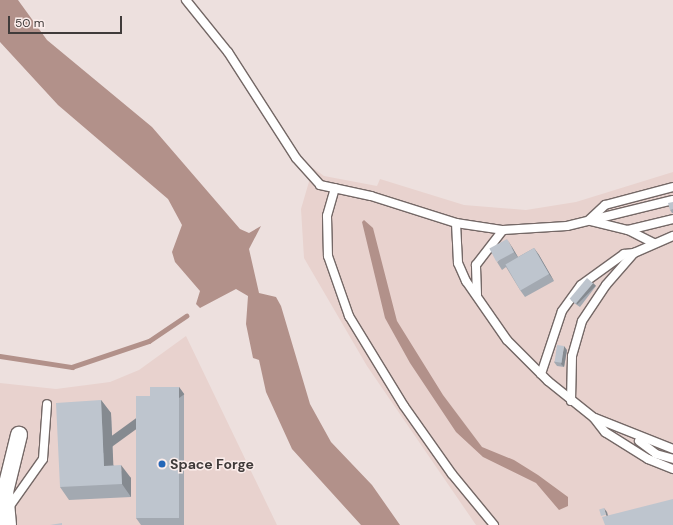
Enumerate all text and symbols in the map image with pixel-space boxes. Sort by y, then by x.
scale bar [10,8,124,34]
text: 50 m [15,15,44,31]
place label: Space Forge [170,456,254,472]
marker: Space Forge [157,459,167,469]

